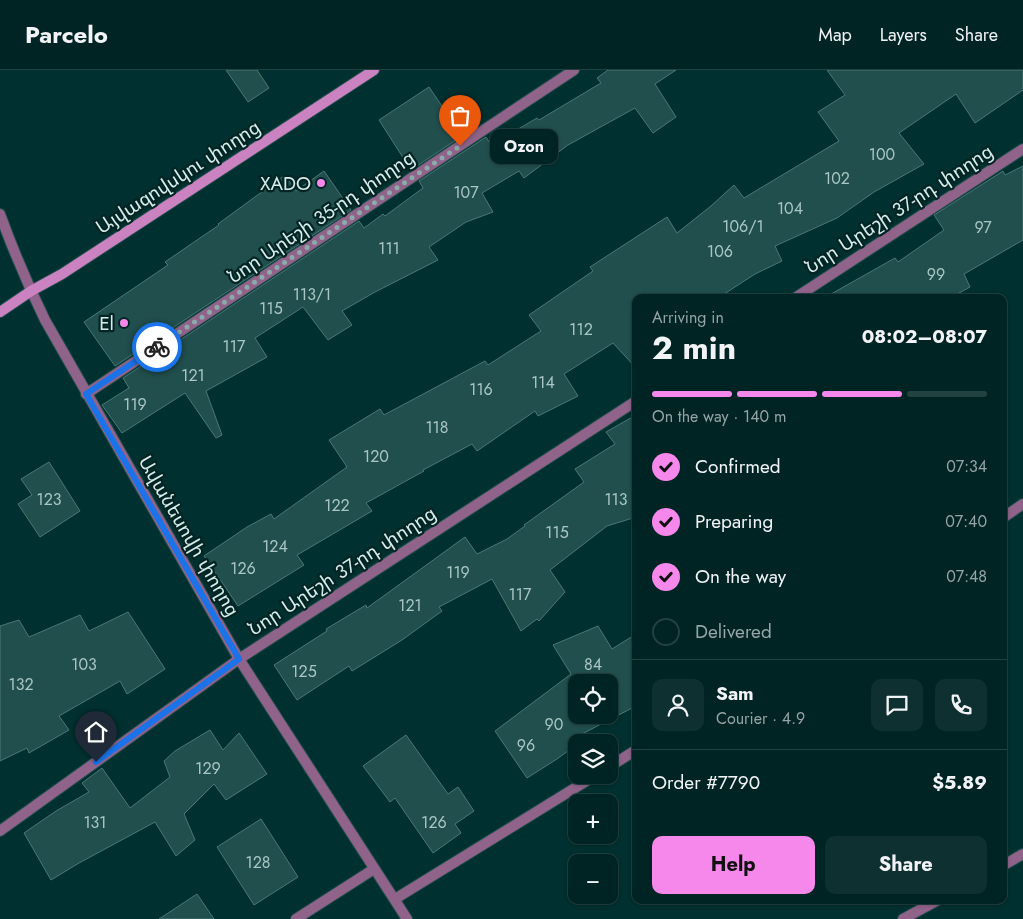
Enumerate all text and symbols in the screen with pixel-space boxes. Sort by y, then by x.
text: Parcelo [25,17,108,52]
text: Map [818,22,852,48]
text: Layers [880,22,927,48]
text: Share [955,22,998,48]
pin [439,95,481,146]
icon: bag [446,102,474,130]
street label: Այվազովսկու փողոց [90,114,266,240]
callout: Ozon [490,128,558,164]
text: Ozon [504,135,544,158]
street label: Նոր Արեշի 37-րդ փողոց [800,138,998,280]
house number: 100 [869,143,895,166]
street label: Նոր Արեշի 35-րդ փողոց [222,144,420,290]
house number: 102 [824,167,850,190]
place label: XADO [260,170,311,197]
marker: XADO [315,177,327,189]
house number: 107 [453,181,479,204]
house number: 104 [777,197,803,220]
house number: 106/1 [722,215,764,238]
house number: 97 [974,216,992,239]
house number: 111 [378,237,400,260]
house number: 106 [707,240,733,263]
house number: 99 [927,263,945,286]
house number: 113/1 [293,283,331,306]
house number: 115 [259,297,283,320]
text: Arriving in [652,306,724,329]
place label: El [99,310,114,337]
marker: El [118,317,130,329]
house number: 112 [569,318,593,341]
courier [132,322,182,372]
text: 08:02–08:07 [862,323,987,350]
text: 2 min [652,325,736,371]
icon: bike [143,333,171,361]
house number: 117 [223,335,246,358]
house number: 121 [181,364,205,387]
house number: 114 [531,371,555,394]
house number: 116 [469,378,493,401]
house number: 119 [123,393,147,416]
text: On the way · 140 m [652,405,786,428]
house number: 118 [425,416,449,439]
house number: 120 [363,445,389,468]
street label: Ավանեսովի փողոց [132,451,246,621]
icon: check [652,453,680,481]
text: Confirmed [695,453,781,480]
text: 07:34 [946,455,987,478]
house number: 123 [36,488,62,511]
house number: 113 [604,488,628,511]
house number: 122 [324,494,350,517]
street label: Նոր Արեշի 37-րդ փողոց [243,500,441,642]
icon: check [652,508,680,536]
text: Preparing [695,508,773,535]
text: 07:40 [945,510,987,533]
house number: 115 [545,521,569,544]
house number: 124 [262,535,288,558]
house number: 126 [230,557,256,580]
house number: 119 [446,561,470,584]
icon: check [652,563,680,591]
text: On the way [695,563,786,590]
text: 07:48 [946,565,987,588]
house number: 117 [509,583,532,606]
house number: 121 [398,594,422,617]
text: Delivered [695,618,772,645]
house number: 103 [71,653,97,676]
house number: 84 [584,653,602,676]
house number: 125 [291,660,317,683]
house number: 132 [8,673,34,696]
map controls [568,674,618,904]
button: locate [568,674,618,724]
button: person [652,679,704,731]
button: chat [871,679,923,731]
button: phone [935,679,987,731]
text: Sam [716,680,754,707]
text: Courier · 4.9 [716,707,805,730]
pin [75,711,117,762]
house number: 90 [545,713,563,736]
icon: home [82,718,110,746]
house number: 96 [517,734,535,757]
button: layers [568,734,618,784]
house number: 129 [195,757,221,780]
text: Order #7790 [652,769,760,796]
text: $5.89 [932,769,987,796]
button: + [568,794,618,844]
house number: 131 [83,811,107,834]
house number: 126 [421,811,447,834]
button: Help [652,836,815,894]
button: Share [825,836,987,894]
house number: 128 [245,851,271,874]
button: − [568,854,618,904]

